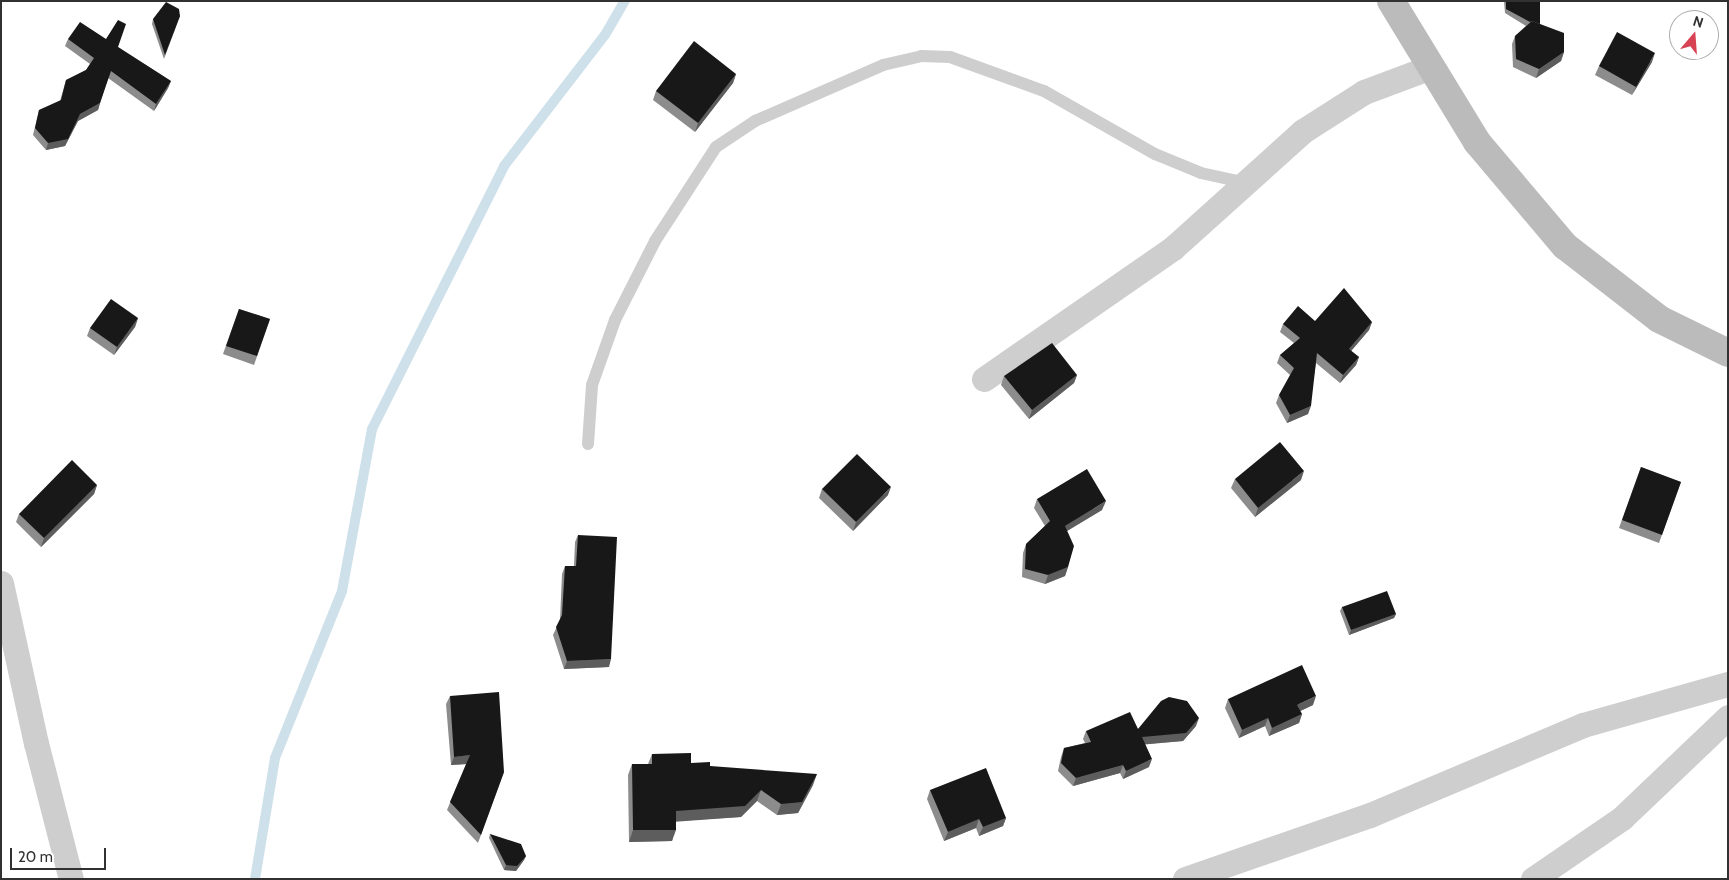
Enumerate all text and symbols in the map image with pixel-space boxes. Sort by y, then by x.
north arrow [1669,10,1719,60]
text: N [1691,12,1706,32]
scale bar [12,838,109,870]
text: 20 m [18,848,53,866]

